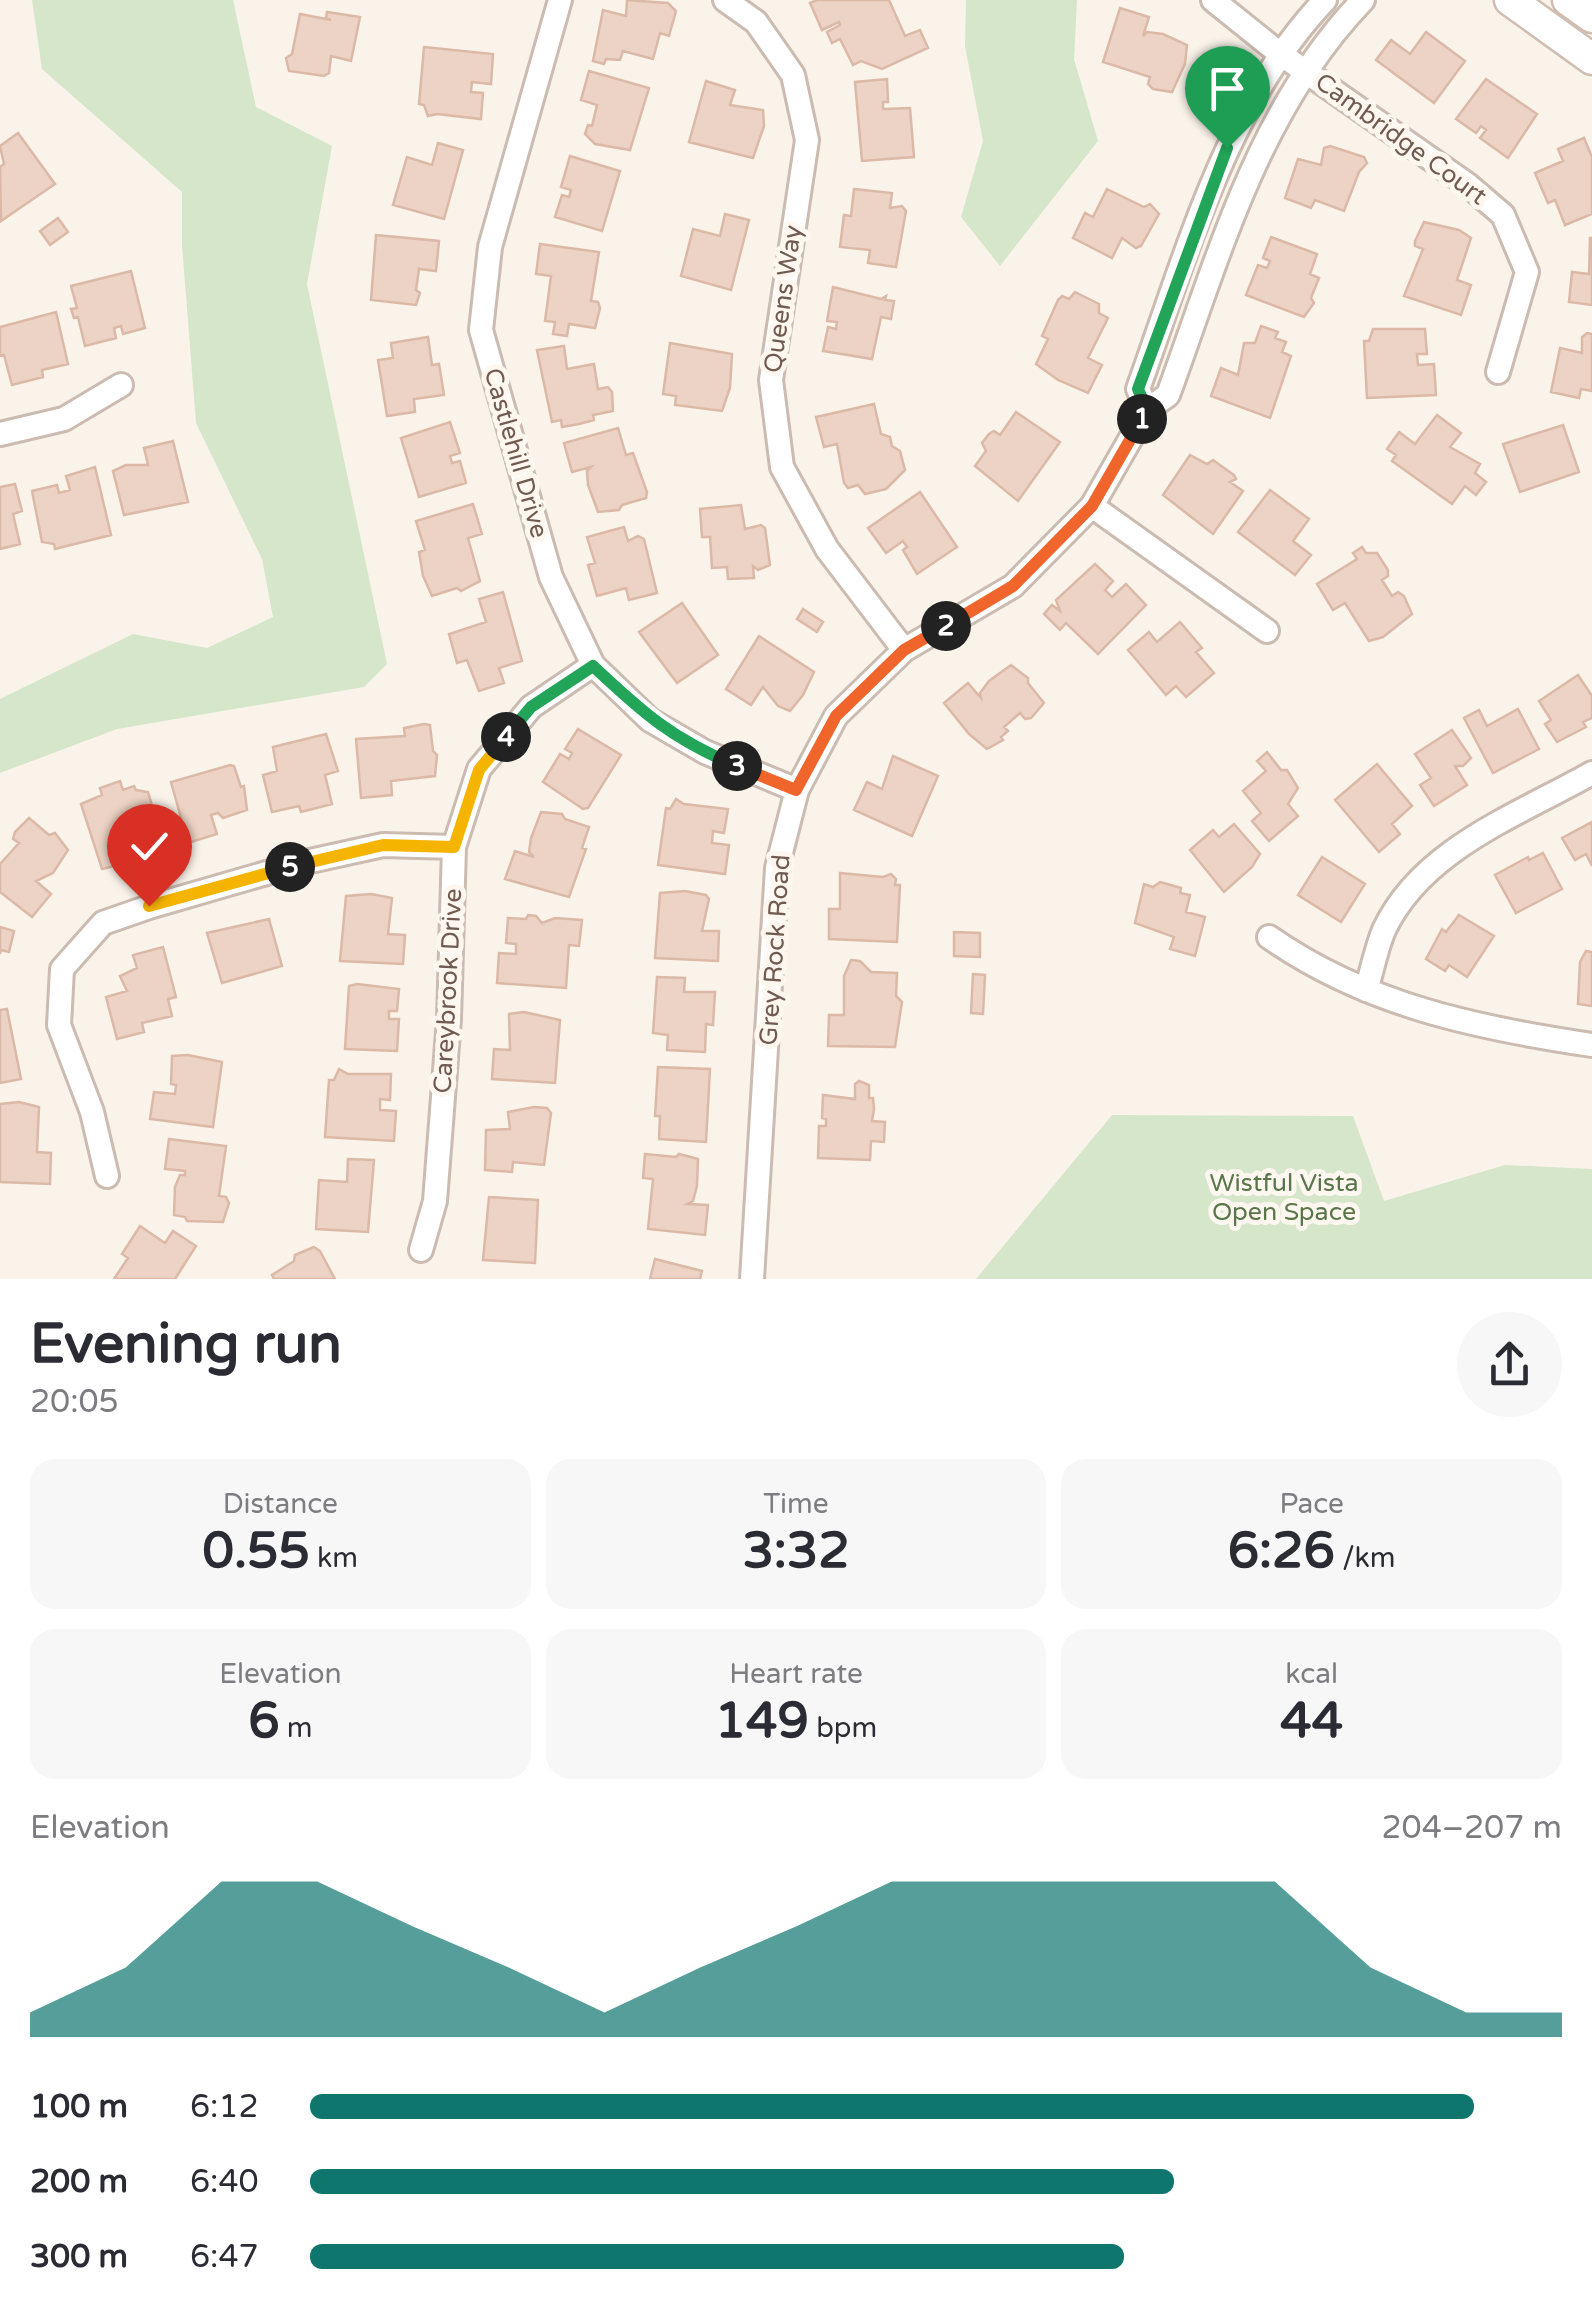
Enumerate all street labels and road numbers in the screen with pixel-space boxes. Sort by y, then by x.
street label: Cambridge Court [1309,67,1493,212]
street label: Queens Way [758,223,808,375]
street label: Castlehill Drive [477,365,555,541]
street label: Grey Rock Road [753,854,797,1046]
street label: Careybrook Drive [428,888,468,1094]

